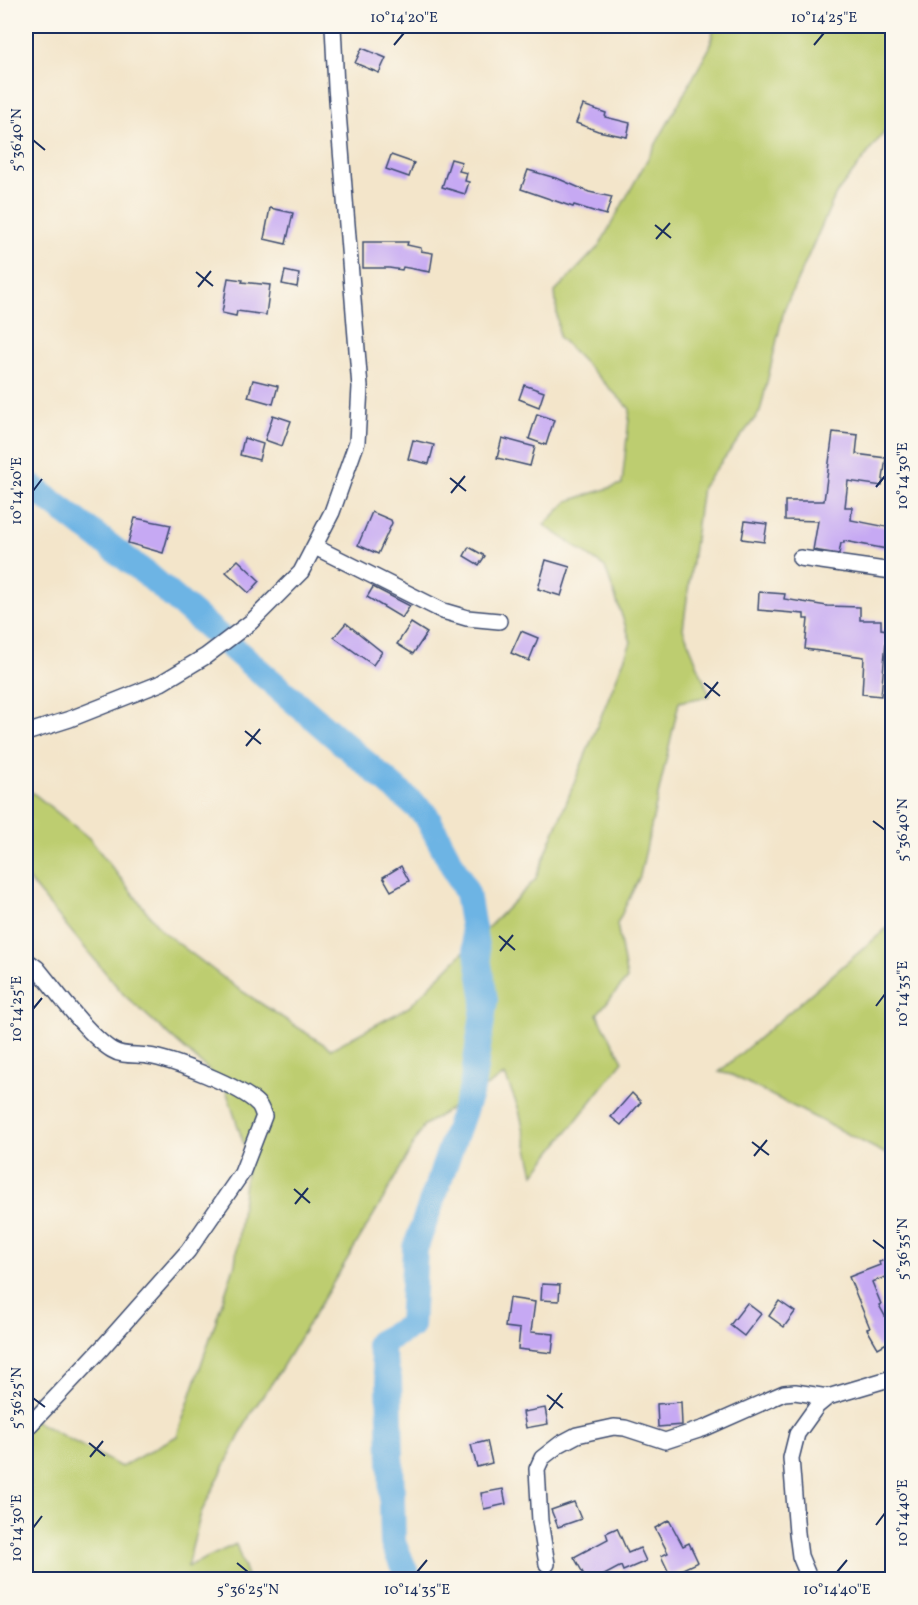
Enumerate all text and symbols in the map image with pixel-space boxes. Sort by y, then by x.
text: 10°14'20"E [370,8,438,29]
text: 10°14'25"E [791,8,857,29]
text: 5°36'40"N [7,108,28,172]
text: 10°14'30"E [893,442,914,510]
text: 10°14'20"E [7,457,28,525]
text: 5°36'40"N [893,798,914,862]
text: 10°14'35"E [893,961,914,1027]
text: 10°14'25"E [7,976,28,1042]
text: 5°36'35"N [893,1218,914,1280]
text: 5°36'25"N [7,1367,28,1429]
text: 10°14'40"E [893,1479,914,1547]
text: 10°14'30"E [7,1494,28,1562]
text: 5°36'25"N [217,1580,279,1601]
text: 10°14'35"E [384,1580,450,1601]
text: 10°14'40"E [803,1580,871,1601]

